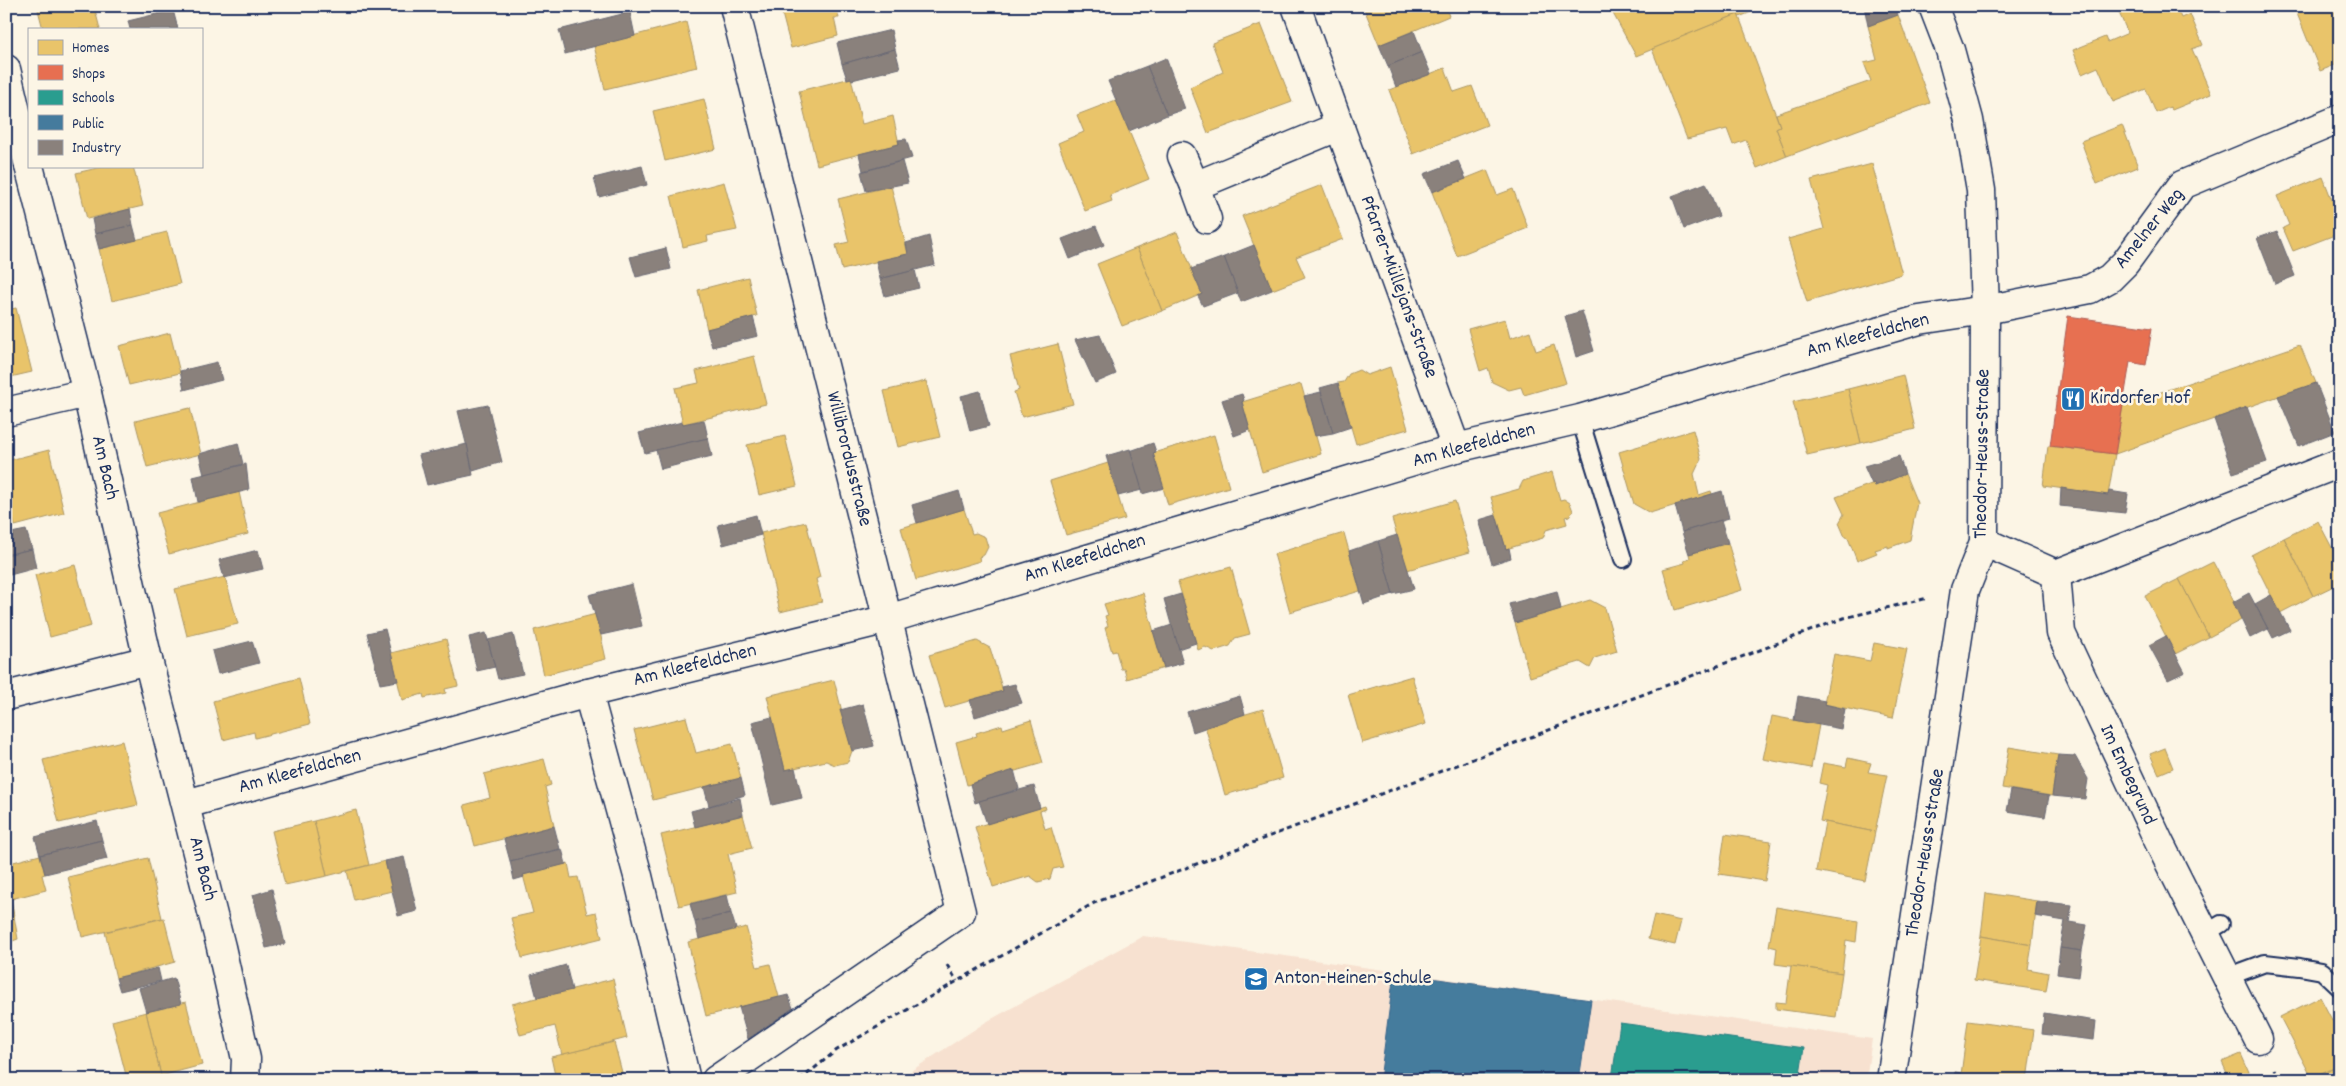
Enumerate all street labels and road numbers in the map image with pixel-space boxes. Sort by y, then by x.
street label: Amelner Weg [2108,182,2192,276]
street label: Pfarrer-Müllejans-Straße [1352,192,1444,382]
street label: Am Kleefeldchen [1803,306,1933,366]
street label: Theodor-Heuss-Straße [1968,369,1998,539]
street label: Willibrordusstraße [818,389,878,530]
street label: Am Kleefeldchen [1409,416,1539,476]
street label: Am Bach [83,433,125,503]
street label: Am Kleefeldchen [1021,527,1149,591]
street label: Am Kleefeldchen [630,637,760,695]
street label: Im Embegrund [2091,720,2163,830]
street label: Am Kleefeldchen [235,742,365,802]
street label: Theodor-Heuss-Straße [1899,767,1953,939]
street label: Am Bach [181,834,223,904]

